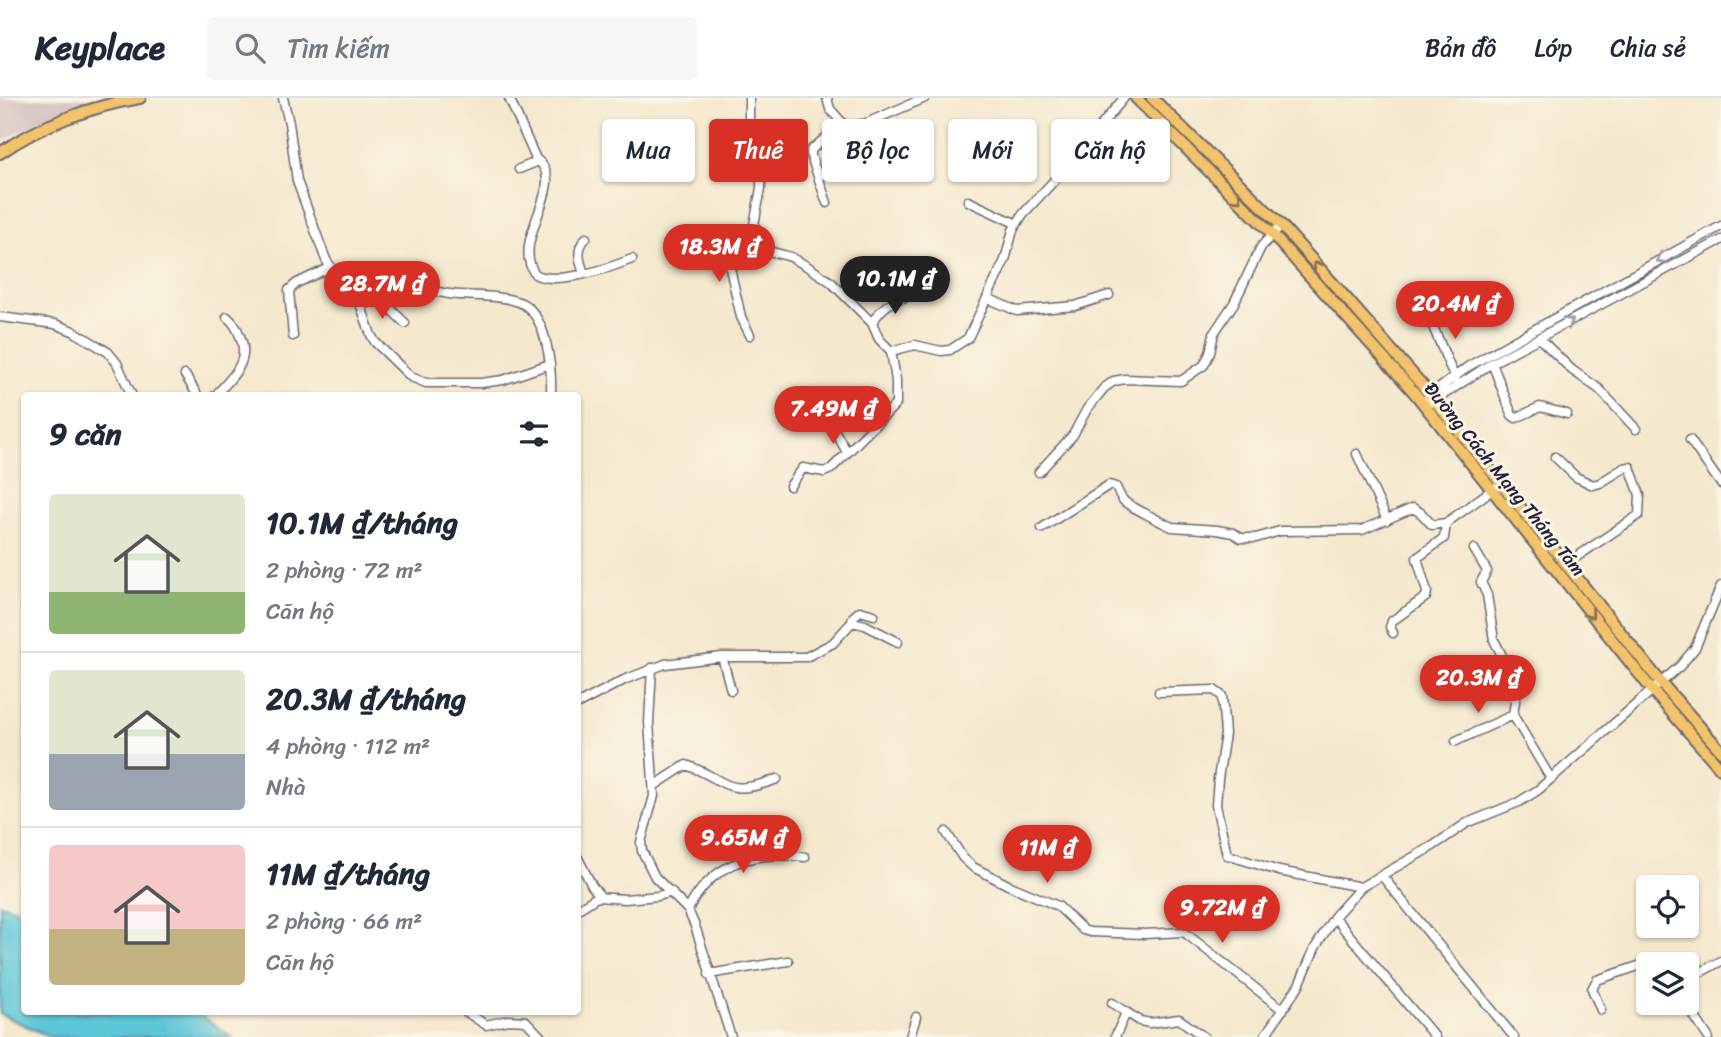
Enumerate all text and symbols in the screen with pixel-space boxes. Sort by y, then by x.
search box [207,17,697,80]
text: Keyplace [35,19,165,77]
text: Tìm kiếm [287,25,390,71]
text: Bản đồ [1425,27,1496,69]
text: Lớp [1534,27,1572,69]
text: Chia sẻ [1610,27,1686,69]
icon: search [231,29,269,67]
chip: Mua [602,119,695,182]
chip: Thuê [709,119,808,182]
chip: Bộ lọc [822,119,934,182]
chip: Mới [948,119,1037,182]
chip: Căn hộ [1051,119,1170,182]
one-way arrow [1228,190,1241,203]
pin: 18.3M ₫ [654,225,784,284]
text: 18.3M ₫ [679,226,759,267]
one-way arrow [1656,250,1668,264]
pin: 10.1M ₫ [830,256,960,316]
text: 10.1M ₫ [856,258,934,299]
one-way arrow [1313,261,1325,274]
pin: 28.7M ₫ [317,262,447,321]
text: 28.7M ₫ [340,263,424,304]
pin: 20.4M ₫ [1390,282,1520,341]
text: 20.4M ₫ [1412,283,1498,324]
one-way arrow [1561,317,1574,330]
street label: Đường Cách Mạng Tháng Tám [1416,374,1594,584]
pin: 7.49M ₫ [768,386,898,446]
text: 7.49M ₫ [790,388,876,429]
text: 9 căn [49,407,121,461]
icon: filters [515,415,553,453]
text: 10.1M ₫/tháng [266,496,458,550]
icon: home [105,522,189,606]
text: 2 phòng · 72 m² [266,550,422,591]
text: Căn hộ [266,591,334,632]
one-way arrow [1582,606,1595,618]
pin: 20.3M ₫ [1413,656,1543,715]
text: 20.3M ₫ [1436,657,1520,698]
text: 20.3M ₫/tháng [266,672,466,726]
icon: home [105,698,189,782]
text: 4 phòng · 112 m² [266,726,430,767]
text: Nhà [266,767,306,808]
pin: 9.65M ₫ [678,816,808,875]
text: 9.65M ₫ [700,817,786,858]
pin: 11M ₫ [998,826,1096,885]
text: 11M ₫ [1019,827,1075,868]
text: 11M ₫/tháng [266,847,430,901]
icon: home [105,873,189,957]
map controls [1636,875,1699,1015]
button: locate [1636,875,1699,938]
pin: 9.72M ₫ [1157,886,1287,945]
text: 9.72M ₫ [1180,887,1264,928]
text: 2 phòng · 66 m² [266,901,422,942]
text: Căn hộ [266,942,334,983]
button: layers [1636,952,1699,1015]

